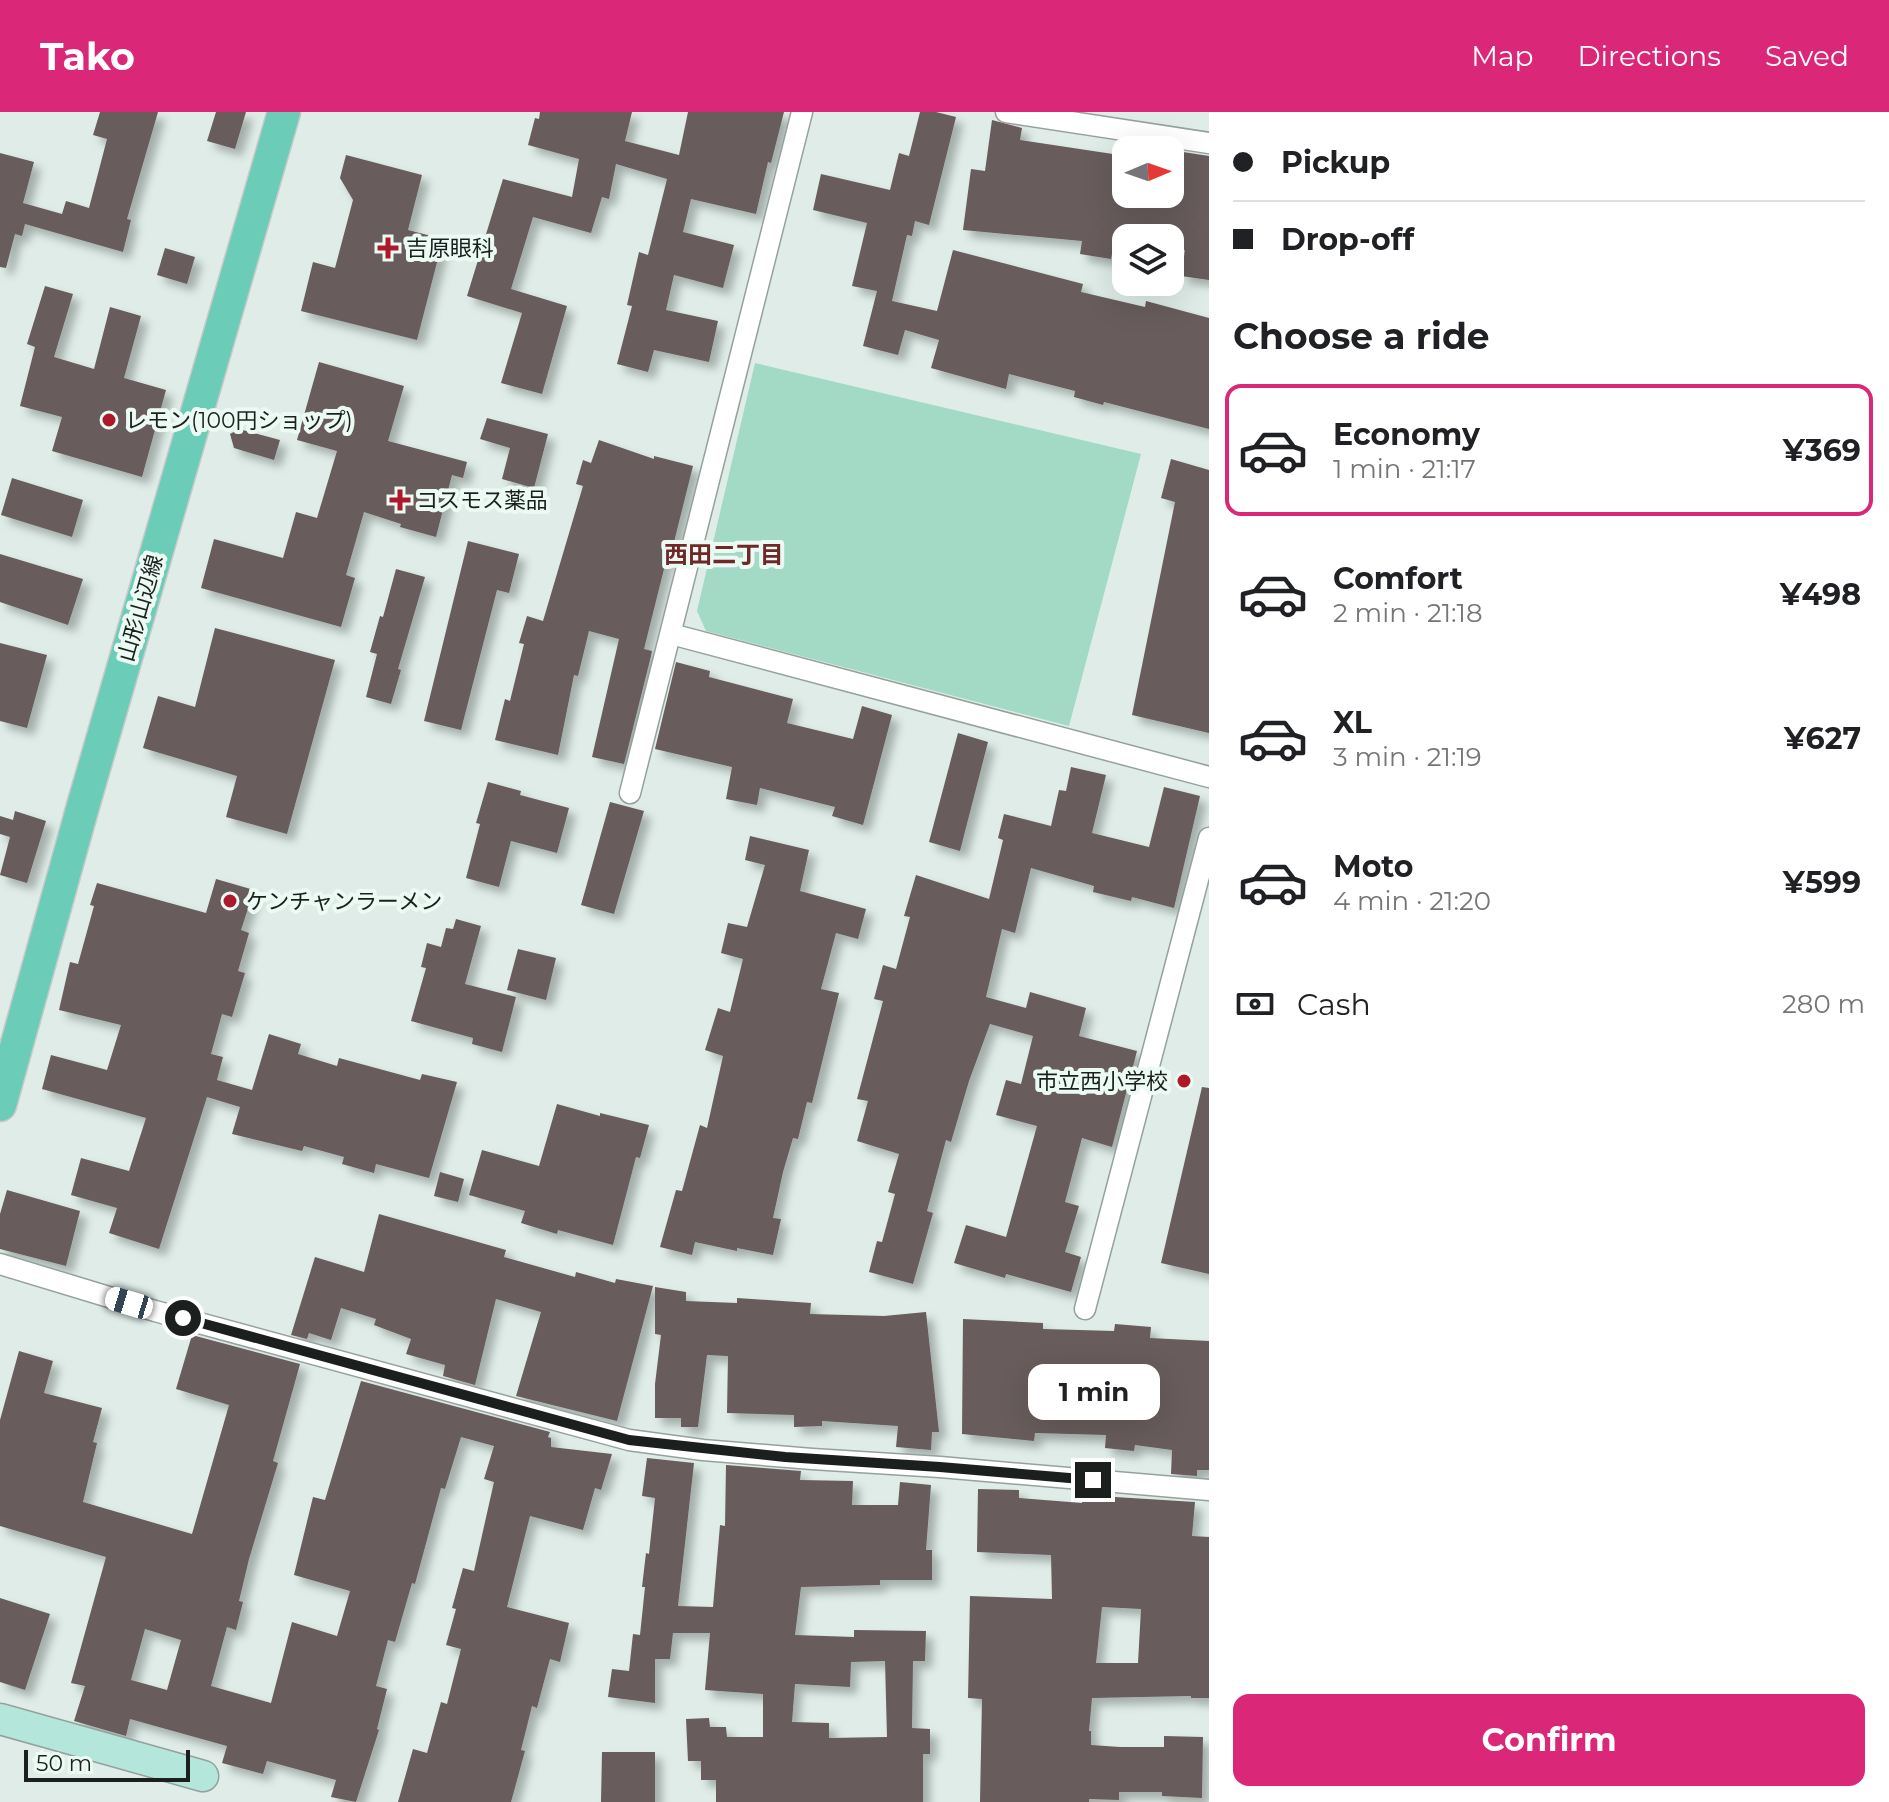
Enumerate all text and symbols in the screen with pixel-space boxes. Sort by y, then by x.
text: Tako [40,33,135,80]
text: Map [1471,39,1533,73]
text: Directions [1577,39,1721,73]
text: Saved [1765,39,1849,73]
north arrow [1112,136,1184,208]
map controls [1112,136,1184,296]
text: Pickup [1281,144,1390,181]
text: Drop-off [1281,221,1414,258]
button: layers [1112,224,1184,296]
place label: 吉原眼科 [406,235,494,262]
marker: 吉原眼科 [377,237,399,259]
text: Choose a ride [1233,314,1490,358]
place label: レモン(100円ショップ) [125,407,353,434]
marker: レモン(100円ショップ) [100,411,118,429]
icon: car [1237,414,1309,486]
text: Economy [1333,416,1480,453]
text: ¥369 [1783,432,1861,469]
text: 1 min · 21:17 [1333,453,1476,485]
place label: コスモス薬品 [416,487,548,514]
marker: コスモス薬品 [391,491,409,509]
district label: 西田二丁目 [664,540,784,569]
street label: 山形山辺線 [112,552,169,665]
icon: car [1237,558,1309,630]
text: Comfort [1333,560,1463,597]
text: ¥498 [1780,576,1861,613]
text: 2 min · 21:18 [1333,597,1483,629]
icon: car [1237,702,1309,774]
text: XL [1333,704,1372,741]
text: ¥627 [1784,720,1861,757]
text: 3 min · 21:19 [1333,741,1482,773]
icon: car [1237,846,1309,918]
text: Moto [1333,848,1414,885]
text: ¥599 [1783,864,1861,901]
text: 4 min · 21:20 [1333,885,1491,917]
place label: ケンチャンラーメン [246,888,442,915]
marker: ケンチャンラーメン [221,892,239,910]
icon: cash [1233,982,1277,1026]
text: Cash [1297,986,1371,1023]
text: 280 m [1782,988,1865,1020]
place label: 市立西小学校 [1036,1068,1168,1095]
marker: 市立西小学校 [1175,1072,1193,1090]
car [103,1285,155,1321]
route start [165,1300,201,1336]
callout: 1 min [1027,1364,1159,1420]
text: 1 min [1059,1376,1129,1408]
route end [1075,1462,1111,1498]
button: Confirm [1233,1694,1865,1786]
scale bar [24,1746,190,1782]
text: 50 m [36,1750,92,1777]

